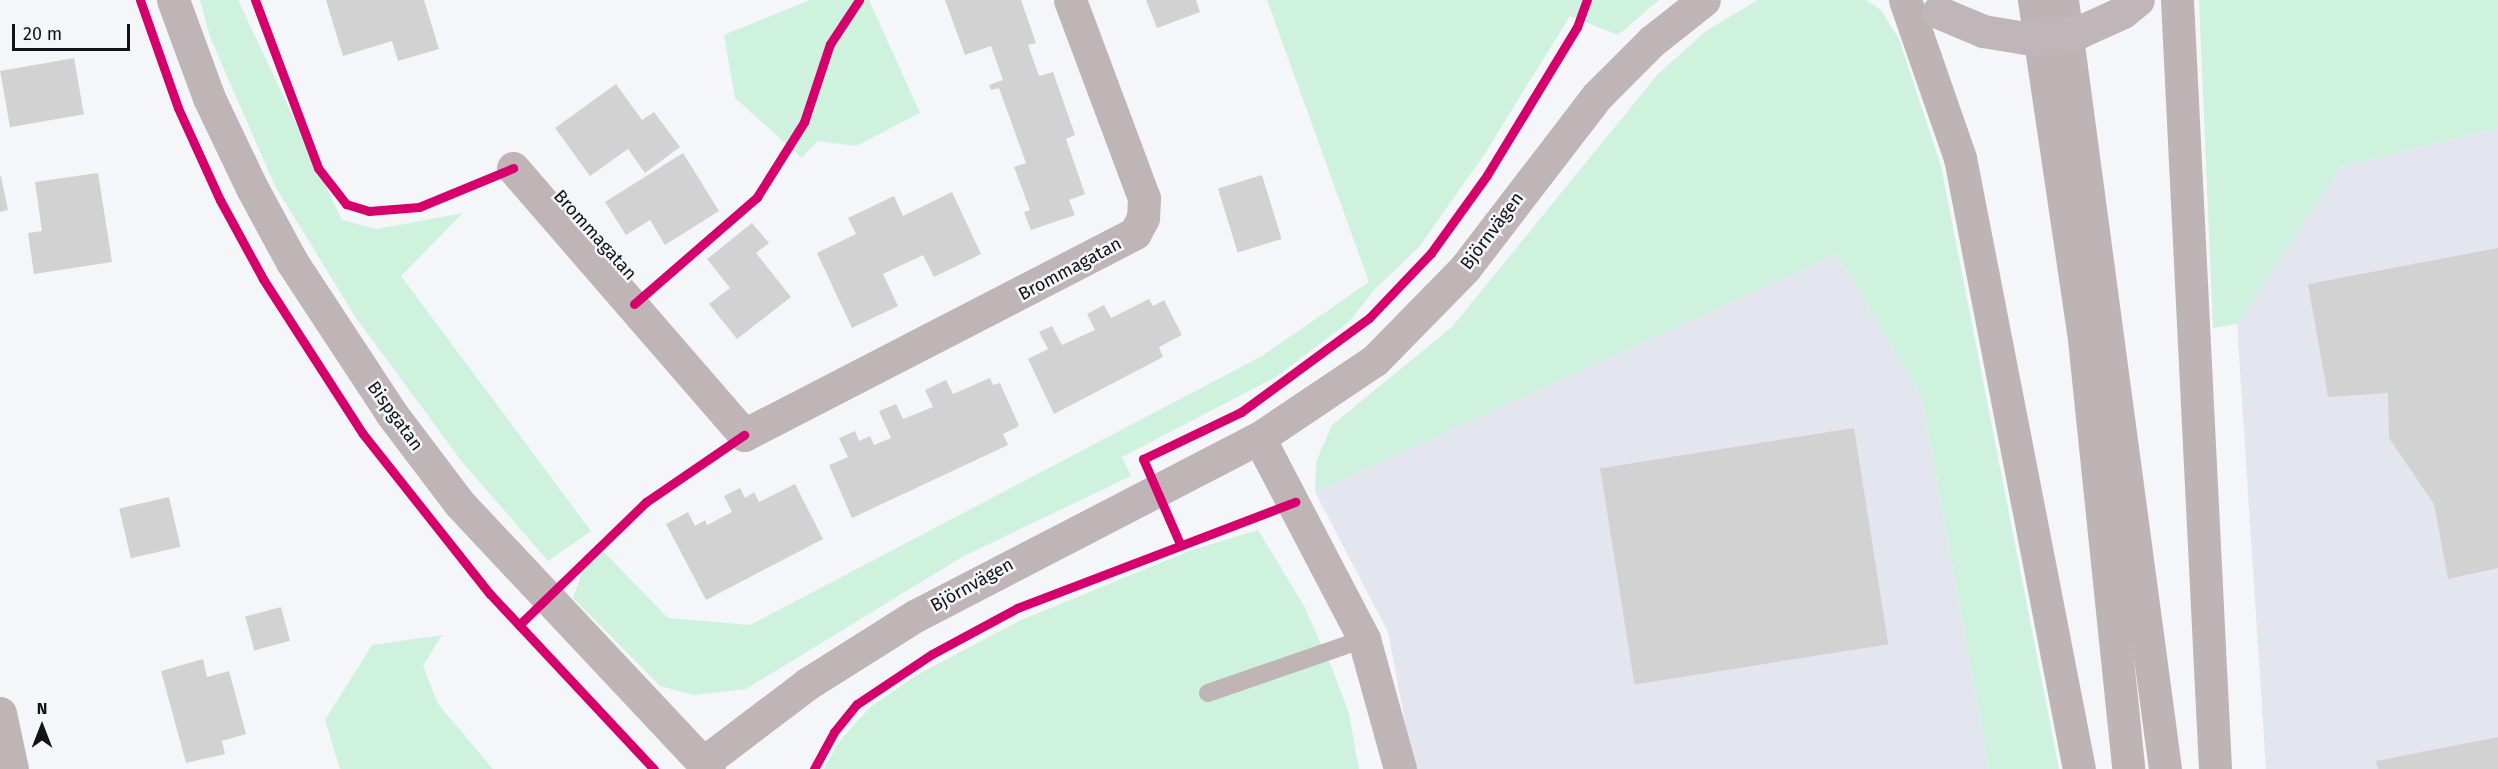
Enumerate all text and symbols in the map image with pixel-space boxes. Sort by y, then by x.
scale bar [15,12,134,50]
text: 20 m [23,23,62,45]
street label: Brommagatan [549,185,641,285]
street label: Björnvägen [1456,188,1528,274]
street label: Brommagatan [1015,233,1125,305]
street label: Bispgatan [363,377,427,455]
street label: Björnvägen [927,553,1017,617]
north arrow [12,697,72,757]
text: N [37,699,47,718]

